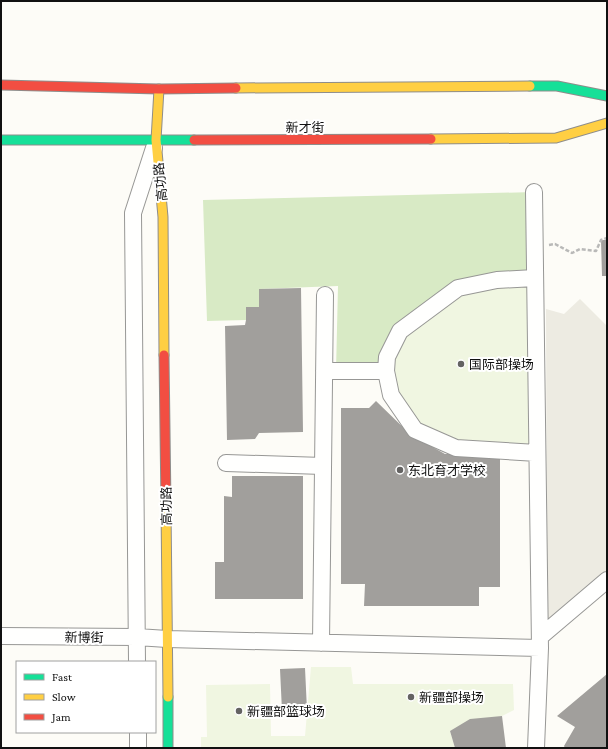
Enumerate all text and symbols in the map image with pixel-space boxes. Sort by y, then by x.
street label: 新才街 [285,120,325,135]
street label: 高功路 [151,162,170,202]
place label: 国际部操场 [469,357,534,372]
marker: 国际部操场 [456,359,466,369]
place label: 东北育才学校 [408,463,486,478]
marker: 东北育才学校 [395,465,405,475]
street label: 高功路 [159,486,174,526]
street label: 新博街 [64,630,104,645]
legend [16,661,156,733]
text: Fast [52,670,73,684]
text: Slow [52,690,76,704]
place label: 新疆部操场 [419,690,484,705]
marker: 新疆部操场 [406,692,416,702]
place label: 新疆部篮球场 [247,704,325,719]
marker: 新疆部篮球场 [234,706,244,716]
text: Jam [51,710,71,724]

